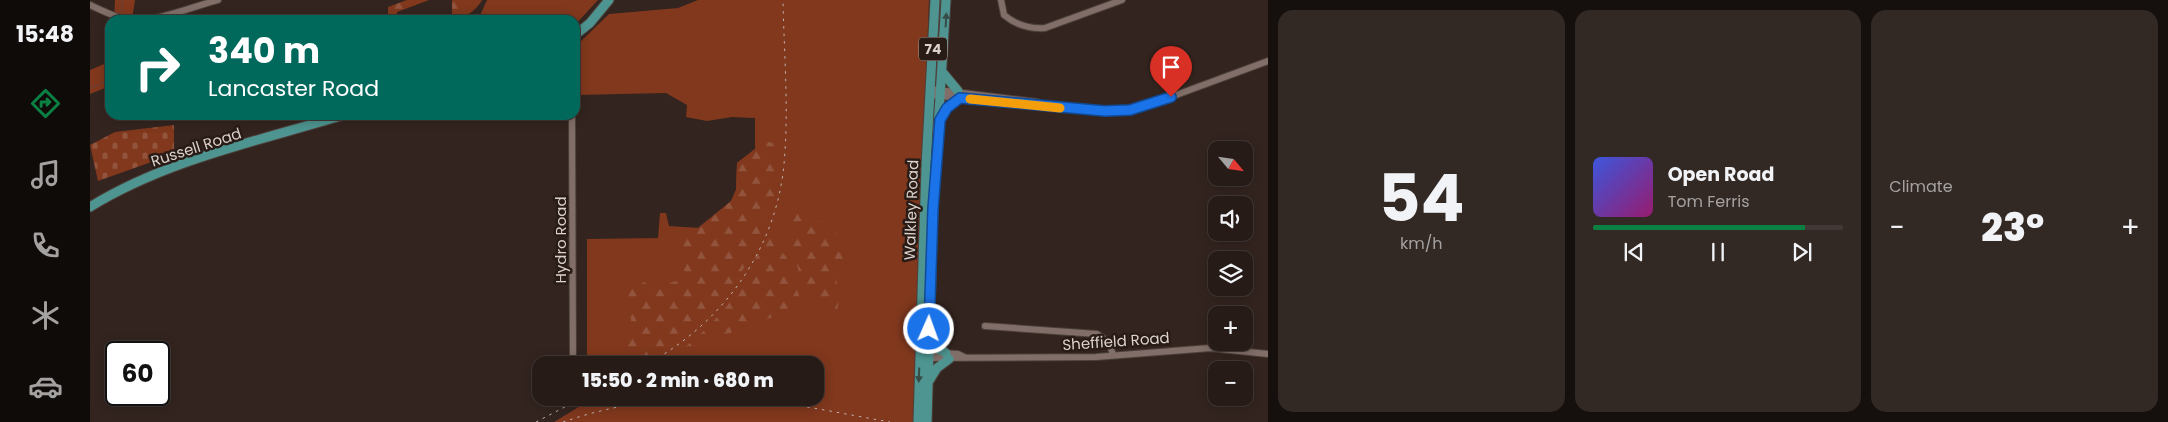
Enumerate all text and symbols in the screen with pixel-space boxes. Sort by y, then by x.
one-way arrow [942,12,950,28]
text: 15:48 [16,19,74,50]
text: 340 m [208,26,320,75]
icon: right [125,35,190,100]
road number: 74 [919,38,947,61]
pin [1150,46,1192,97]
icon: arrive [1157,53,1185,81]
text: Lancaster Road [208,73,379,104]
icon: directions [28,86,63,121]
street label: Russell Road [148,122,244,172]
north arrow [1208,141,1252,186]
map controls [1208,141,1253,406]
text: 54 [1378,153,1464,244]
icon: music [28,157,63,192]
street label: Walkley Road [899,159,923,261]
text: Open Road [1668,161,1774,188]
text: Climate [1889,175,1953,198]
text: Tom Ferris [1668,190,1750,213]
street label: Hydro Road [550,196,571,284]
button: sound [1208,196,1253,241]
text: 23° [1981,201,2044,254]
text: − [1889,208,1905,247]
text: + [2121,208,2140,247]
icon: phone [28,228,63,263]
text: km/h [1400,232,1443,255]
icon: previous [1620,238,1648,266]
icon: pause [1704,238,1732,266]
icon: next [1788,238,1816,266]
button: layers [1208,251,1253,296]
icon: climate [28,298,63,333]
position arrow [902,302,954,354]
button: + [1208,306,1253,351]
street label: Sheffield Road [1062,327,1170,355]
speed limit sign: 60 [105,341,170,406]
button: − [1208,361,1253,406]
text: 15:50 · 2 min · 680 m [582,367,774,394]
one-way arrow [915,368,923,384]
icon: car [28,369,63,404]

